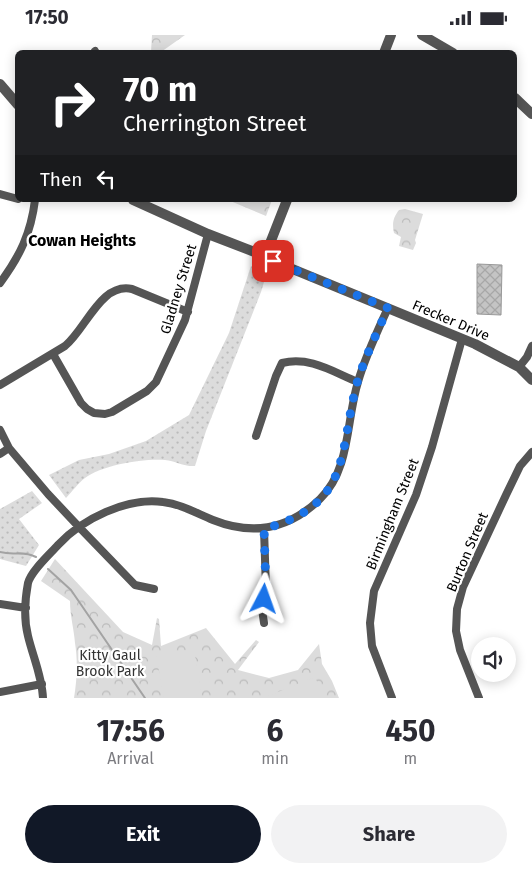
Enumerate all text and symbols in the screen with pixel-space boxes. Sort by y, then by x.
text: 17:50 [25,6,69,29]
text: 70 m [123,68,197,110]
icon: right [40,70,105,135]
text: Cherrington Street [123,110,306,137]
icon: left [92,165,120,193]
text: Then [40,168,82,191]
district label: Cowan Heights [28,231,136,250]
pin [252,240,294,282]
street label: Gladney Street [157,241,201,336]
icon: arrive [259,247,287,275]
street label: Frecker Drive [410,297,492,344]
street label: Birmingham Street [362,455,423,572]
street label: Burton Street [443,509,492,595]
position arrow [237,572,289,624]
map controls [471,637,516,682]
button: sound [471,637,516,682]
park label: Kitty Gaul Brook Park [76,647,145,680]
text: 17:56 [96,713,165,749]
text: 6 [267,713,284,749]
text: 450 [385,713,436,749]
text: Arrival [107,749,154,768]
text: min [261,749,289,768]
text: m [404,749,417,768]
button: Exit [25,805,261,863]
button: Share [271,805,507,863]

